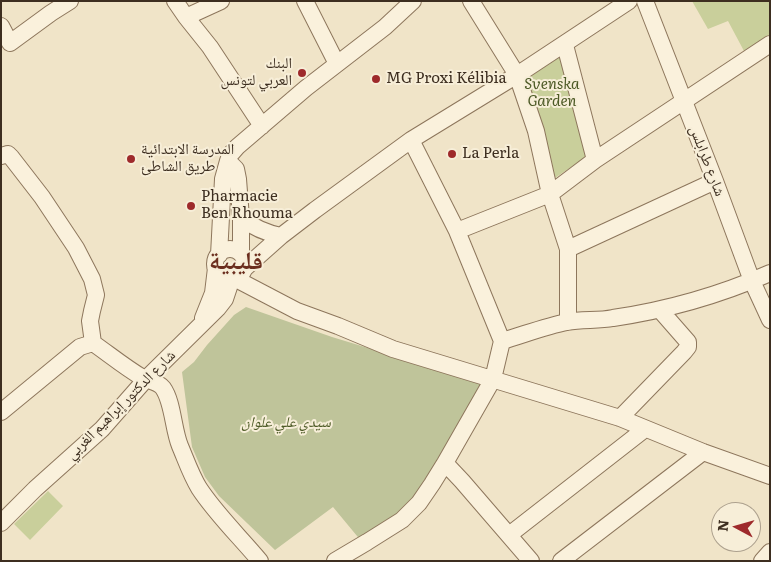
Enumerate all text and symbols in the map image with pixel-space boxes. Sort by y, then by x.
place label: البنك العربي لتونس [221,55,292,90]
marker: البنك العربي لتونس [296,67,308,79]
place label: MG Proxi Kélibia [386,70,507,88]
marker: MG Proxi Kélibia [370,73,382,85]
park label: Svenska Garden [524,76,580,111]
street label: شارع طرابلس [685,123,729,199]
place label: المدرسة الابتدائية طريق الشاطئ [141,141,234,176]
place label: La Perla [462,145,519,163]
marker: La Perla [446,148,458,160]
marker: المدرسة الابتدائية طريق الشاطئ [125,153,137,165]
place label: Pharmacie Ben Rhouma [201,188,293,223]
marker: Pharmacie Ben Rhouma [185,200,197,212]
district label: قليبية [209,247,263,277]
street label: شارع الدكتور إبراهيم الغربي [62,346,180,464]
park label: سيدي علي علوان [241,414,331,432]
north arrow [711,502,761,552]
text: N [712,519,733,532]

